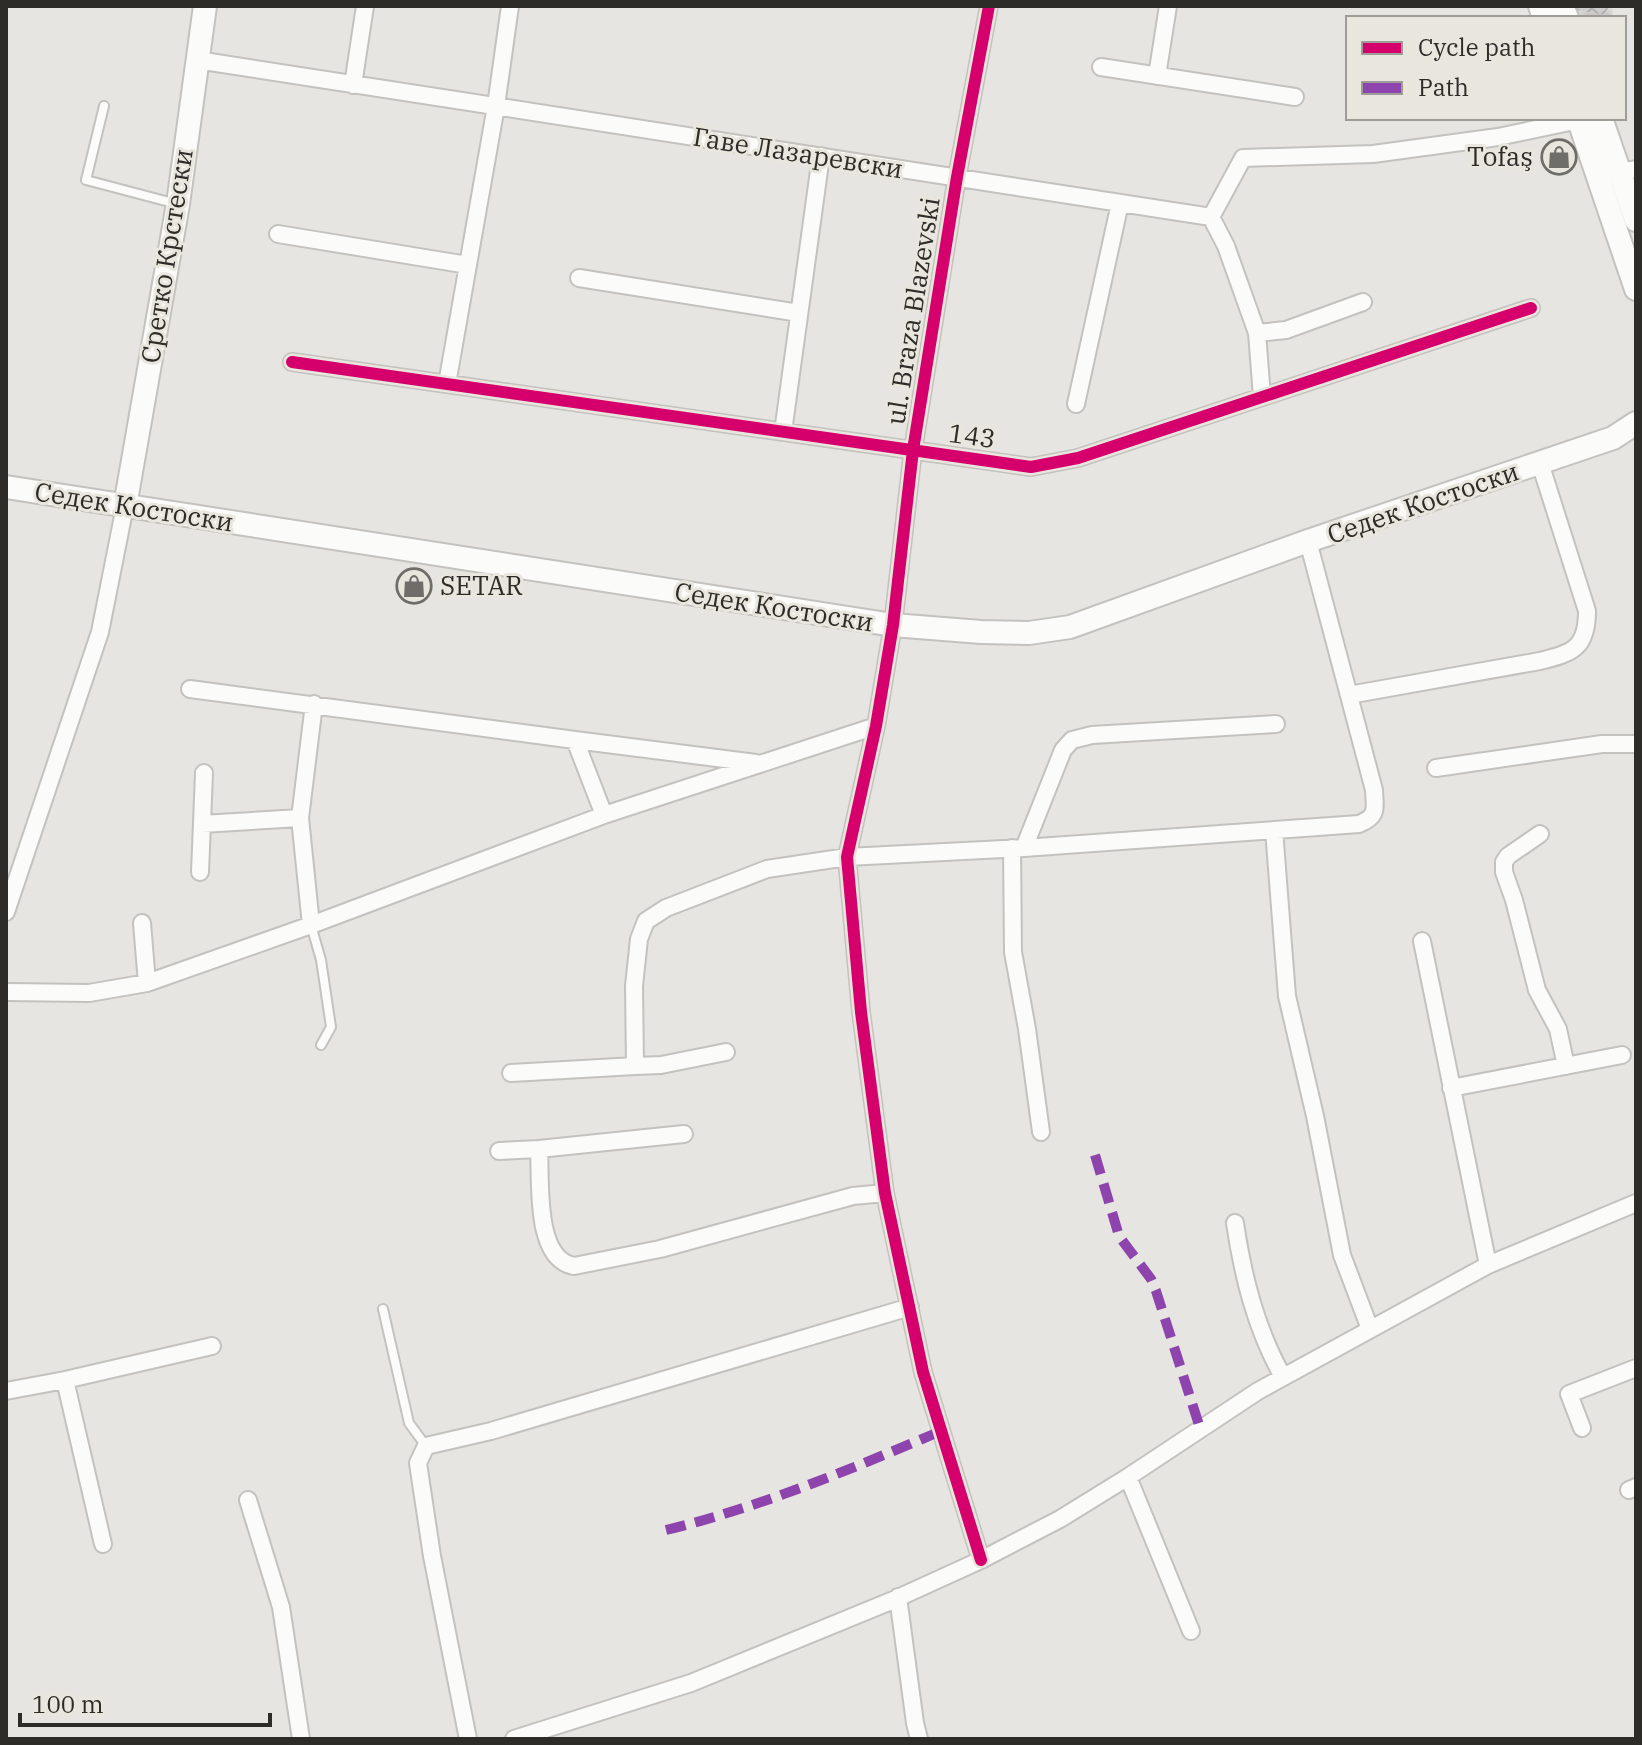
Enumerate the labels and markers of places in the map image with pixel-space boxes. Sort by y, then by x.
shop icon: Tofaş [1540,138,1578,176]
place label: Tofaş [1467,139,1533,173]
shop icon: SETAR [395,567,433,605]
place label: SETAR [440,568,523,602]

